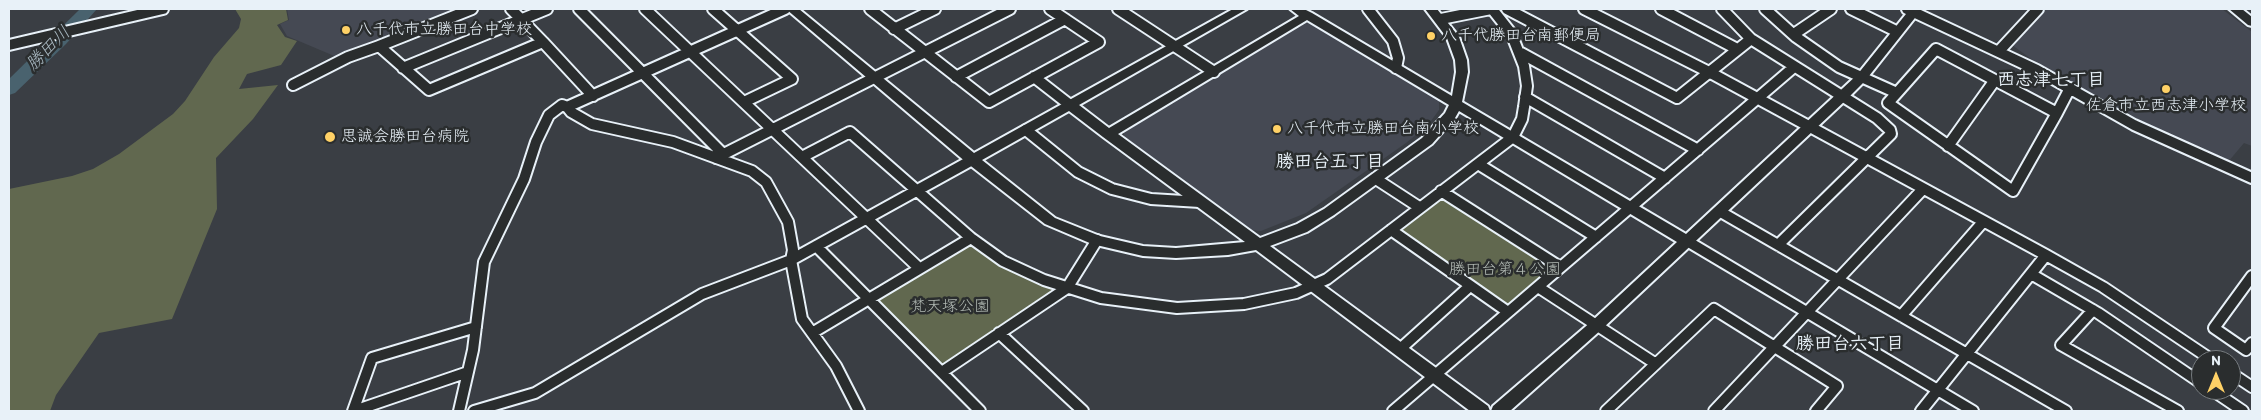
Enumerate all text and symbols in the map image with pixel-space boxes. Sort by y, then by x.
place label: 八千代市立勝田台中学校 [356,20,532,40]
water label: 勝田川 [22,22,76,76]
marker: 八千代市立勝田台中学校 [340,24,352,36]
place label: 八千代勝田台南郵便局 [1441,26,1601,46]
marker: 八千代勝田台南郵便局 [1425,30,1437,42]
district label: 西志津七丁目 [1997,69,2105,91]
marker: 佐倉市立西志津小学校 [2160,83,2172,95]
place label: 佐倉市立西志津小学校 [2086,96,2246,116]
place label: 八千代市立勝田台南小学校 [1287,119,1479,139]
marker: 八千代市立勝田台南小学校 [1271,123,1283,135]
place label: 思誠会勝田台病院 [341,127,469,147]
marker: 思誠会勝田台病院 [323,130,337,144]
district label: 勝田台五丁目 [1276,151,1384,173]
park label: 勝田台第４公園 [1449,260,1561,280]
park label: 梵天塚公園 [910,297,990,317]
district label: 勝田台六丁目 [1796,333,1904,355]
north arrow [2191,350,2241,400]
text: N [2211,352,2221,369]

